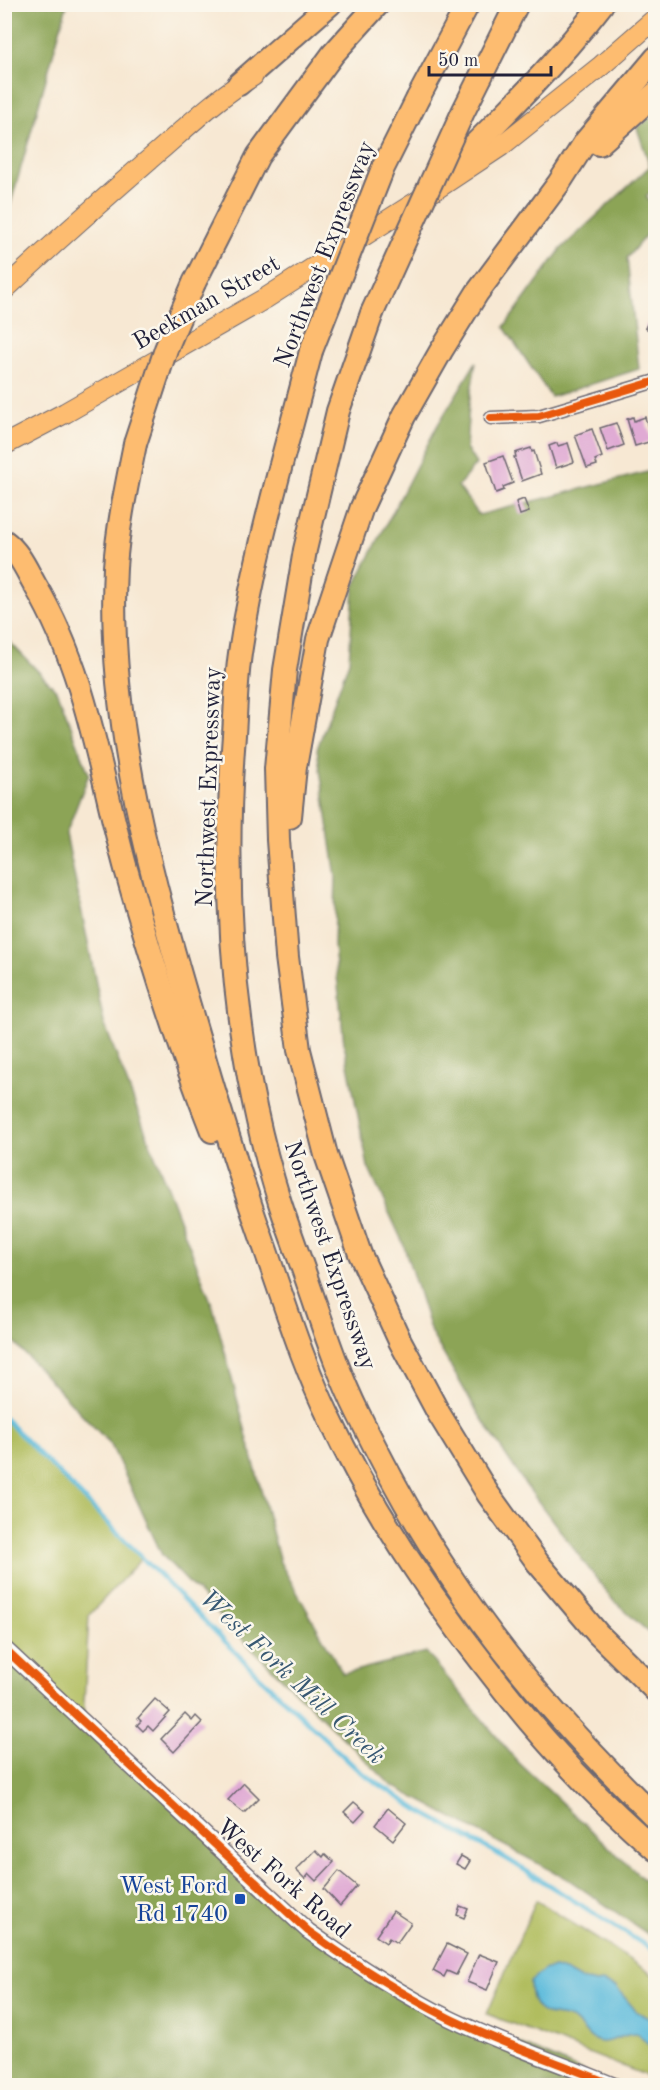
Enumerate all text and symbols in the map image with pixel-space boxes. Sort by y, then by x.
scale bar [429,39,550,77]
text: 50 m [438,52,478,70]
street label: Northwest Expressway [271,138,380,371]
street label: Beekman Street [129,252,285,355]
street label: Northwest Expressway [194,666,226,908]
street label: Northwest Expressway [279,1138,380,1374]
water label: West Fork Mill Creek [194,1585,389,1770]
street label: West Fork Road [211,1815,354,1944]
place label: West Ford Rd 1740 [119,1875,228,1927]
marker: West Ford Rd 1740 [233,1892,247,1906]

